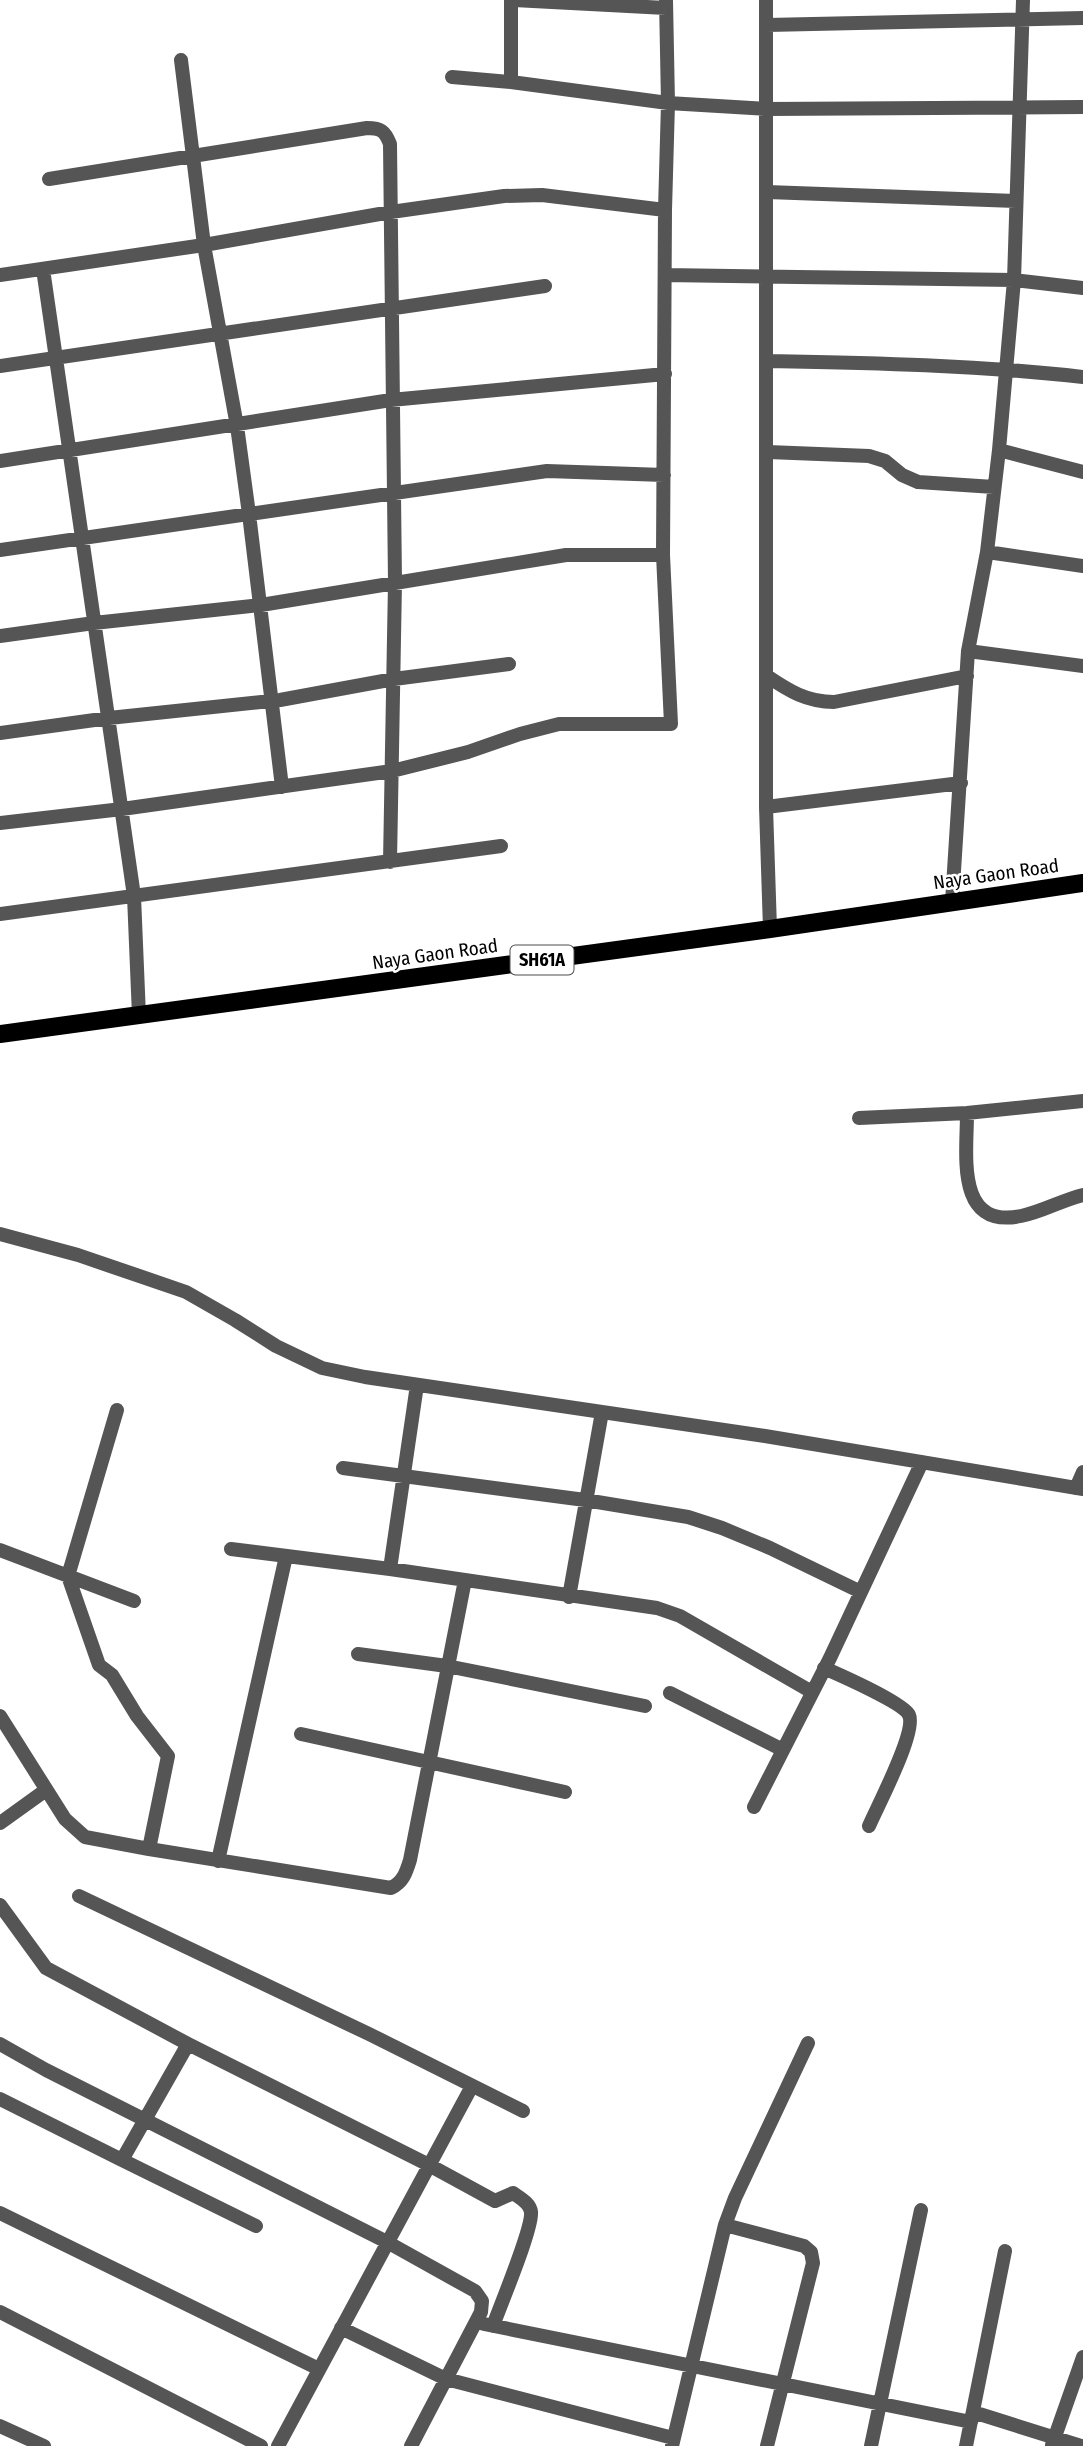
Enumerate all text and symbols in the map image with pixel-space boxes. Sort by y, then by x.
street label: Naya Gaon Road [932,854,1060,894]
street label: Naya Gaon Road [371,934,499,974]
road number: SH61A [510,945,574,974]

